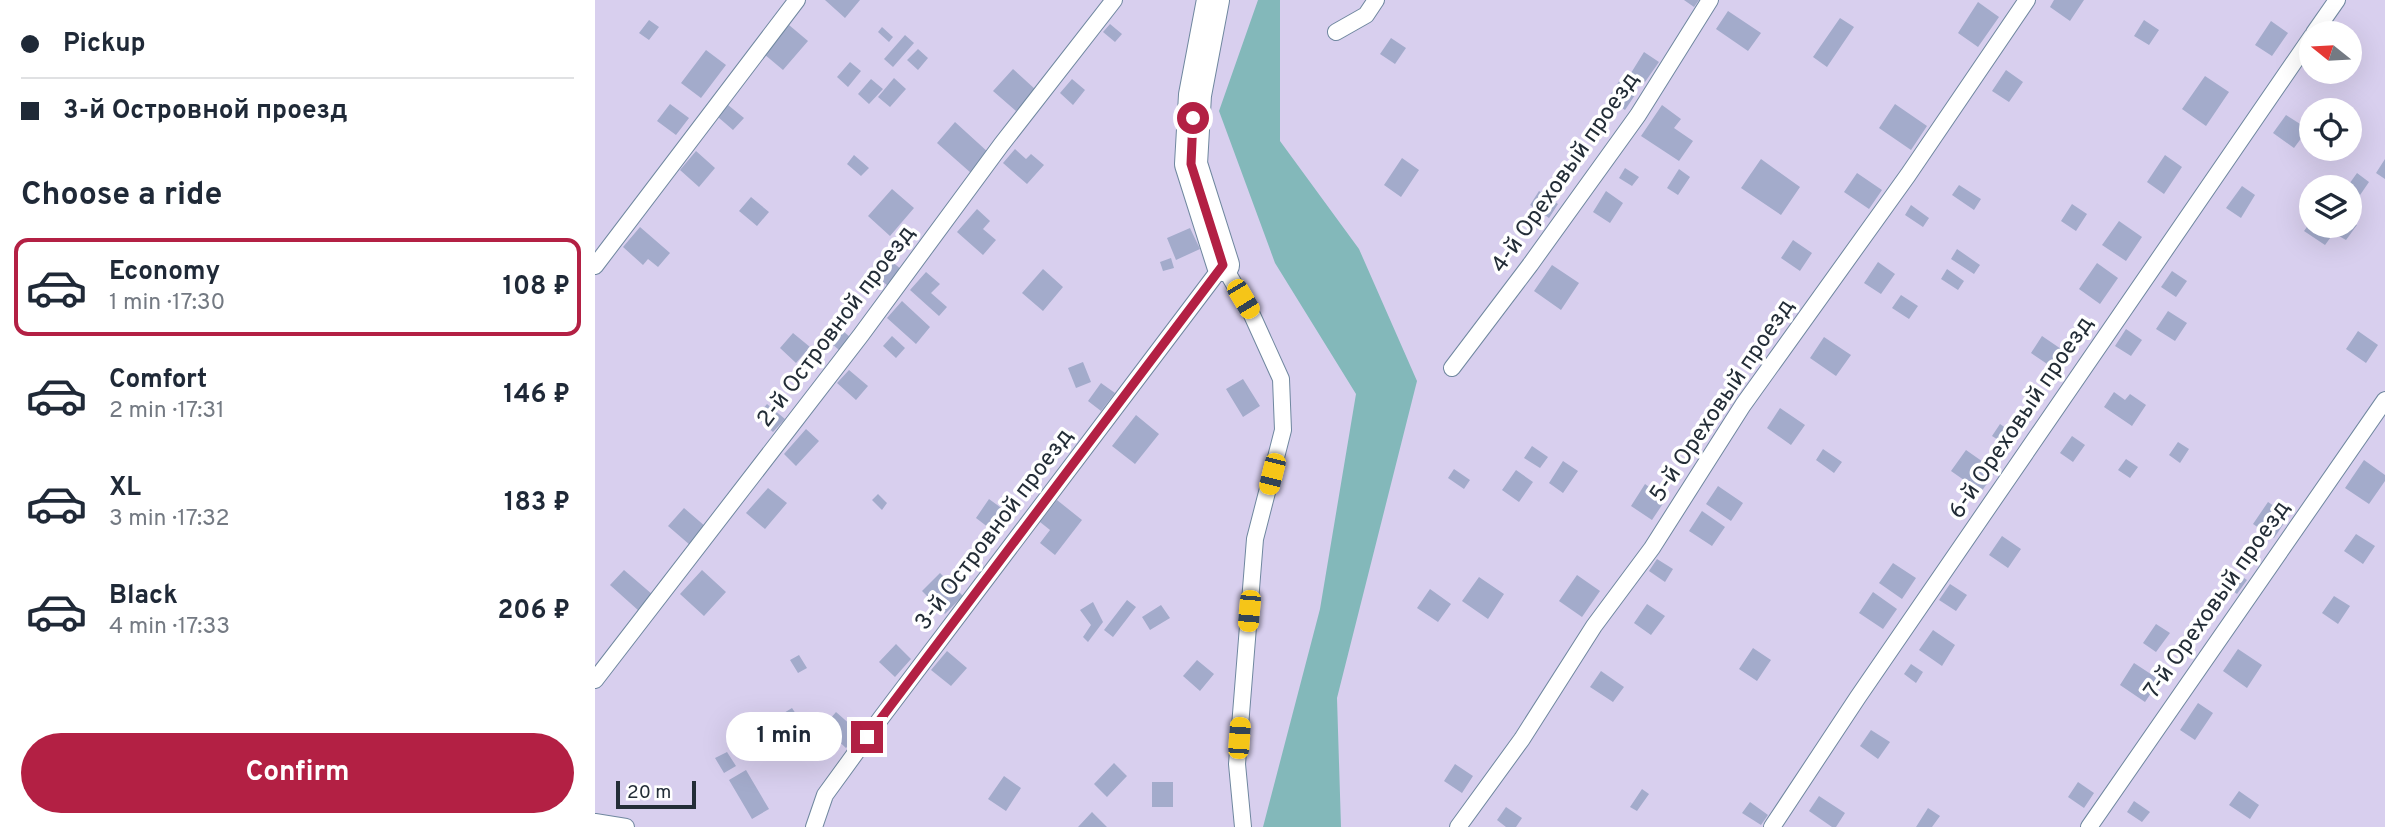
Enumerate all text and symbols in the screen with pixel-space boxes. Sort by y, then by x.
north arrow [2299,21,2363,84]
map controls [2299,21,2362,238]
text: Pickup [63,28,146,61]
street label: 4-й Ореховый проезд [1486,67,1646,279]
text: 3-й Островной проезд [63,95,348,128]
button: locate [2299,98,2362,161]
route start [1177,102,1209,134]
button: layers [2299,175,2362,238]
text: Choose a ride [21,176,222,216]
street label: 2-й Островной проезд [752,220,922,434]
icon: car [25,256,88,319]
text: Economy [109,256,220,289]
text: 108 ₽ [503,271,570,304]
car [1224,276,1263,322]
text: 1 min · 17:30 [109,289,225,318]
street label: 5-й Ореховый проезд [1644,294,1802,508]
street label: 6-й Ореховый проезд [1943,311,2101,525]
icon: car [25,364,88,427]
text: Comfort [109,364,207,397]
text: 146 ₽ [503,379,570,412]
text: 2 min · 17:31 [109,397,225,426]
street label: 3-й Островной проезд [910,423,1080,637]
car [1257,451,1288,497]
icon: car [25,472,88,535]
text: XL [109,472,141,505]
text: 183 ₽ [504,487,570,520]
street label: 7-й Ореховый проезд [2139,495,2297,705]
text: 3 min · 17:32 [109,505,230,534]
icon: car [25,580,88,643]
text: Black [109,580,178,613]
car [1237,589,1262,633]
text: 206 ₽ [497,595,570,628]
text: 4 min · 17:33 [109,613,230,642]
callout: 1 min [727,712,842,762]
car [1228,716,1251,760]
route end [851,721,883,753]
text: 1 min [756,722,812,751]
button: Confirm [21,733,574,813]
scale bar [616,778,697,810]
text: 20 m [627,781,671,805]

